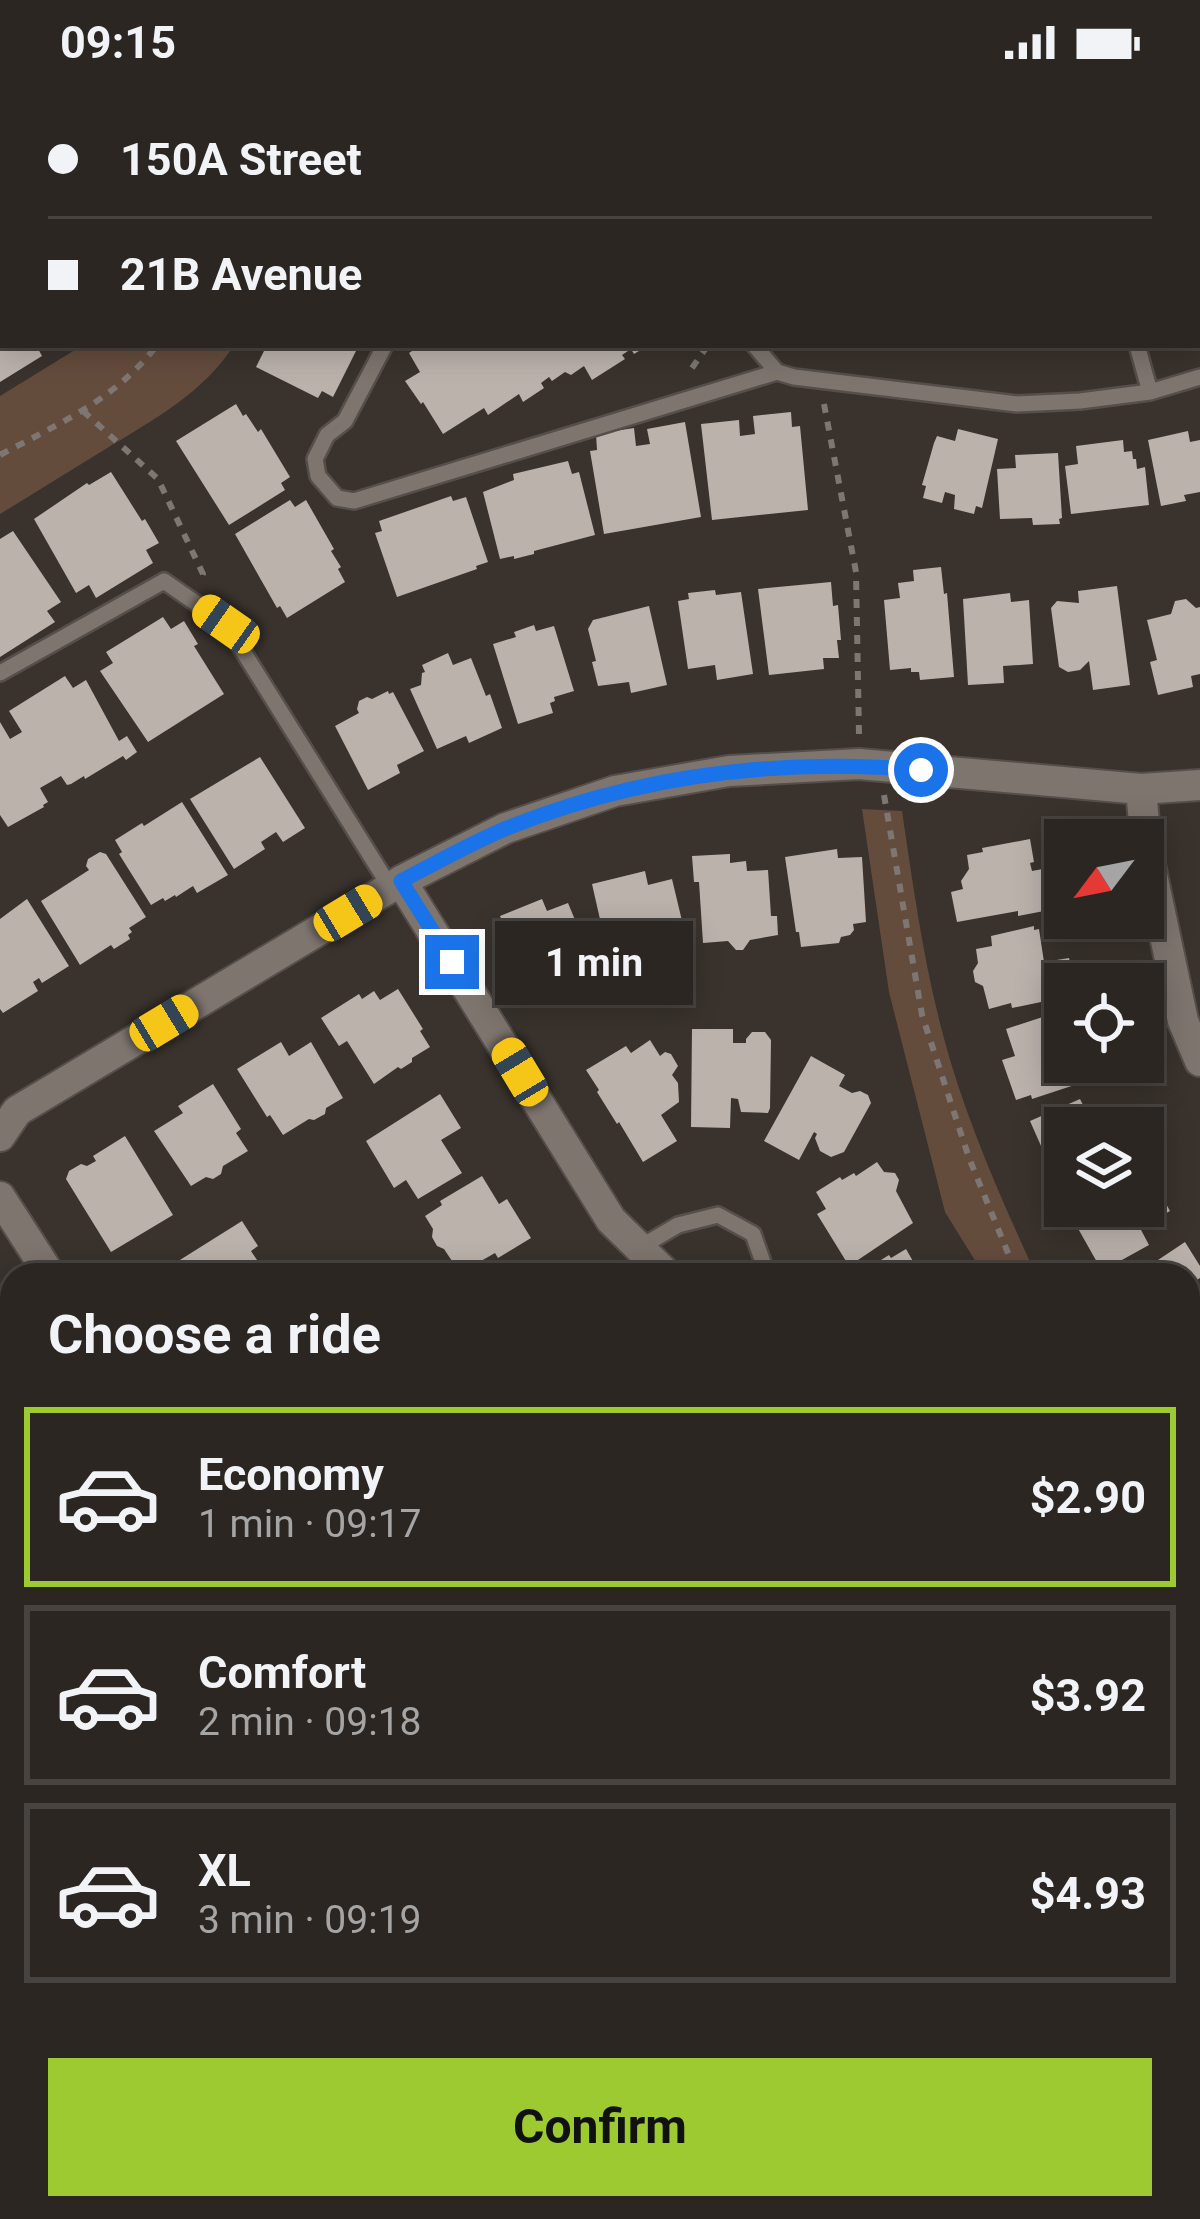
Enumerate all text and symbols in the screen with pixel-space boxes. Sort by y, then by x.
text: 09:15 [60,16,176,69]
text: 150A Street [120,133,362,186]
text: 21B Avenue [120,248,362,301]
car [186,589,266,659]
route start [894,743,948,797]
north arrow [1044,819,1164,939]
map controls [1044,819,1164,1227]
car [308,879,388,947]
callout: 1 min [494,920,692,1004]
route end [425,935,479,989]
text: 1 min [545,940,643,986]
button: locate [1044,963,1164,1083]
car [124,989,204,1057]
car [486,1032,554,1112]
button: layers [1044,1107,1164,1227]
text: Choose a ride [48,1303,381,1366]
icon: car [54,1443,162,1551]
text: Economy [198,1448,384,1501]
text: $2.90 [1030,1471,1146,1524]
text: 1 min · 09:17 [198,1501,421,1547]
icon: car [54,1641,162,1749]
text: Comfort [198,1646,366,1699]
text: $3.92 [1030,1669,1146,1722]
text: 2 min · 09:18 [198,1699,421,1745]
icon: car [54,1839,162,1947]
text: XL [198,1844,251,1897]
text: $4.93 [1030,1867,1146,1920]
text: 3 min · 09:19 [198,1897,421,1943]
button: Confirm [48,2058,1152,2196]

